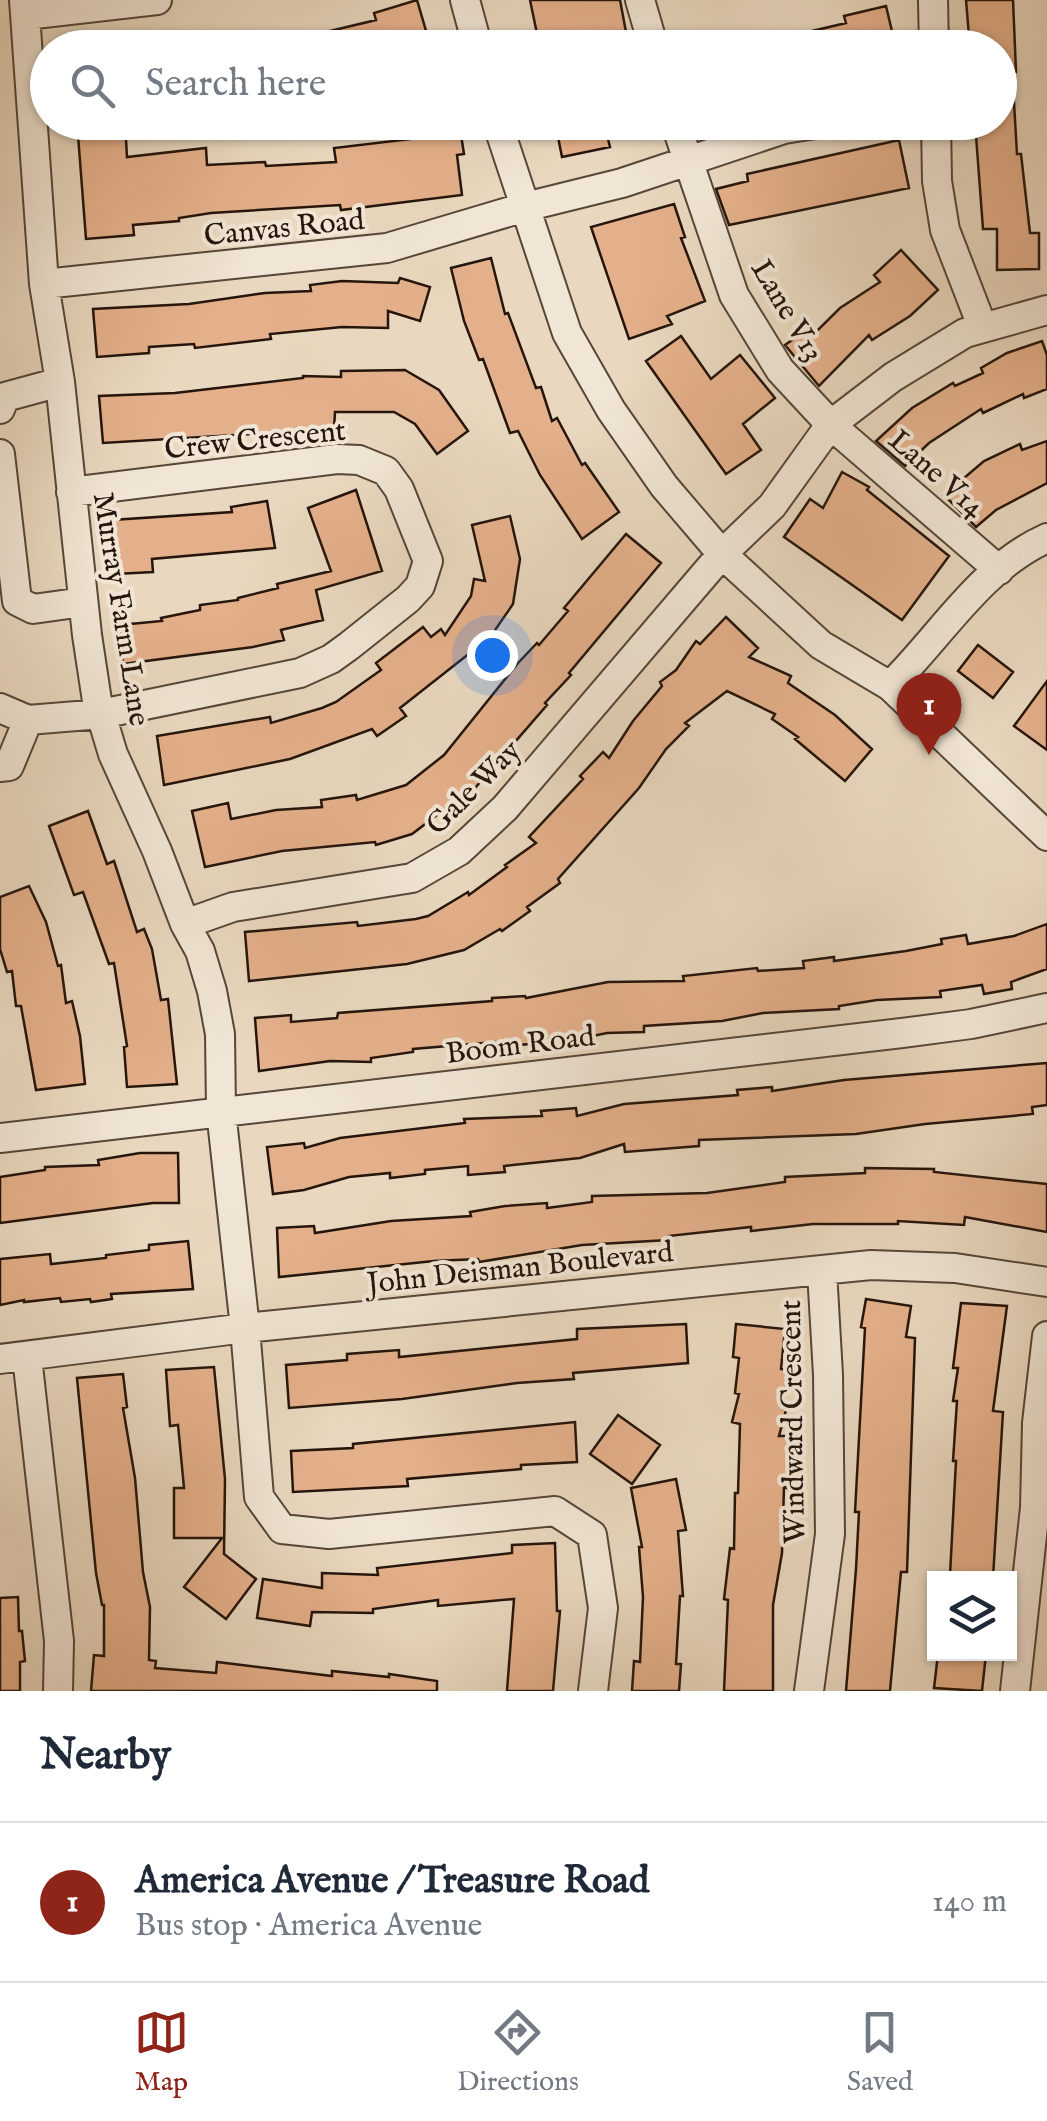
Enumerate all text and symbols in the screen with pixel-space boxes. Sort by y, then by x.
search box [30,30,1017,140]
icon: search [65,58,120,113]
text: Search here [145,61,326,109]
street label: Canvas Road [202,202,367,256]
street label: Lane V13 [741,253,832,369]
street label: Crew Crescent [163,413,348,469]
street label: Lane V14 [879,422,992,527]
street label: Murray Farm Lane [83,490,157,729]
your location [467,630,518,681]
pin: 1 [896,672,962,755]
street label: Gale Way [419,733,530,844]
street label: Boom Road [444,1018,598,1074]
street label: John Deisman Boulevard [362,1234,676,1304]
street label: Windward Crescent [773,1300,815,1544]
map controls [927,1571,1017,1661]
button: layers [927,1571,1017,1661]
text: Nearby [40,1730,171,1783]
text: America Avenue / Treasure Road [135,1858,649,1906]
text: 1 [67,1882,78,1923]
text: 140 m [932,1882,1007,1923]
text: Bus stop · America Avenue [135,1906,482,1947]
tab: Map [134,2005,189,2100]
tab: Directions [457,2005,579,2100]
tab: Saved [847,2005,913,2100]

